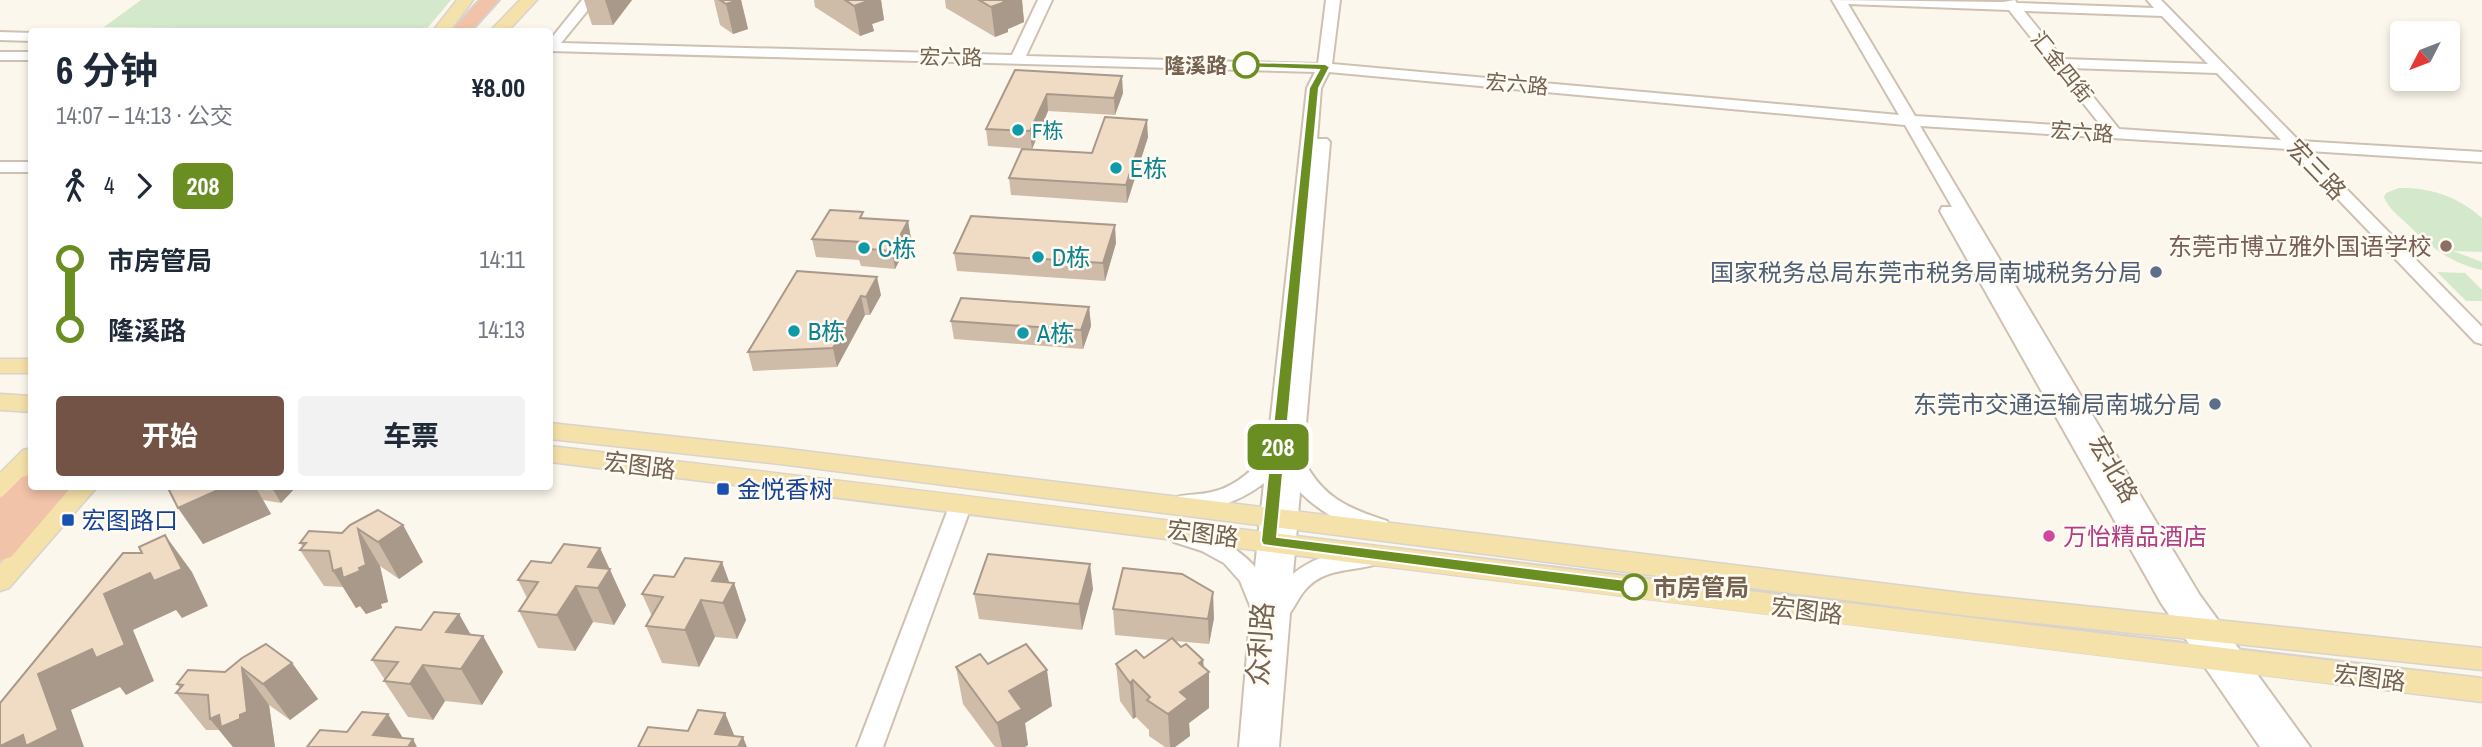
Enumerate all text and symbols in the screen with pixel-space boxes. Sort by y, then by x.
north arrow [2390,21,2460,91]
map controls [2390,21,2460,91]
street label: 汇金四街 [2024,25,2100,109]
street label: 宏六路 [919,42,983,72]
text: 6 分钟 [56,45,158,96]
place label: 隆溪路 [1164,51,1227,80]
marker: 隆溪路 [1233,52,1259,78]
street label: 宏六路 [1484,67,1550,101]
text: ¥8.00 [472,70,525,105]
text: 14:07 – 14:13 · 公交 [56,100,233,131]
street label: 宏六路 [2050,115,2114,149]
place label: F栋 [1032,116,1064,145]
marker: F栋 [1010,122,1026,138]
street label: 宏三路 [2280,132,2354,206]
place label: E栋 [1130,152,1167,184]
marker: E栋 [1108,160,1124,176]
icon: walk [56,167,94,205]
icon: forward [125,167,163,205]
text: 4 [104,170,115,201]
text: 208 [187,170,219,202]
place label: 东莞市博立雅外国语学校 [2168,230,2432,262]
place label: C栋 [878,232,916,264]
marker: 东莞市博立雅外国语学校 [2438,238,2454,254]
marker: C栋 [856,240,872,256]
place label: D栋 [1052,241,1090,273]
text: 市房管局 [108,243,212,278]
text: 14:11 [479,244,525,275]
marker: D栋 [1030,249,1046,265]
place label: 国家税务总局东莞市税务局南城税务分局 [1710,256,2142,288]
marker: 国家税务总局东莞市税务局南城税务分局 [2148,264,2164,280]
text: 隆溪路 [108,313,186,348]
text: 14:13 [478,314,525,345]
place label: B栋 [808,315,845,347]
place label: A栋 [1036,317,1074,349]
marker: B栋 [786,323,802,339]
marker: A栋 [1015,325,1031,341]
place label: 东莞市交通运输局南城分局 [1913,388,2201,420]
button: 开始 [56,396,284,476]
button: 车票 [298,396,525,476]
marker: 东莞市交通运输局南城分局 [2207,396,2223,412]
line badge: 208 [1238,424,1318,470]
street label: 宏北路 [2082,430,2146,508]
text: 208 [1262,431,1294,463]
street label: 宏图路 [602,445,678,485]
place label: 金悦香树 [737,473,833,505]
marker: 金悦香树 [715,481,731,497]
place label: 宏图路口 [82,504,178,536]
marker: 宏图路口 [60,512,76,528]
street label: 宏图路 [1165,513,1241,553]
place label: 万怡精品酒店 [2063,520,2207,552]
marker: 万怡精品酒店 [2041,528,2057,544]
place label: 市房管局 [1653,571,1749,603]
marker: 市房管局 [1621,574,1647,600]
street label: 宏图路 [1769,590,1845,630]
street label: 众利路 [1238,601,1282,687]
street label: 宏图路 [2332,657,2408,697]

